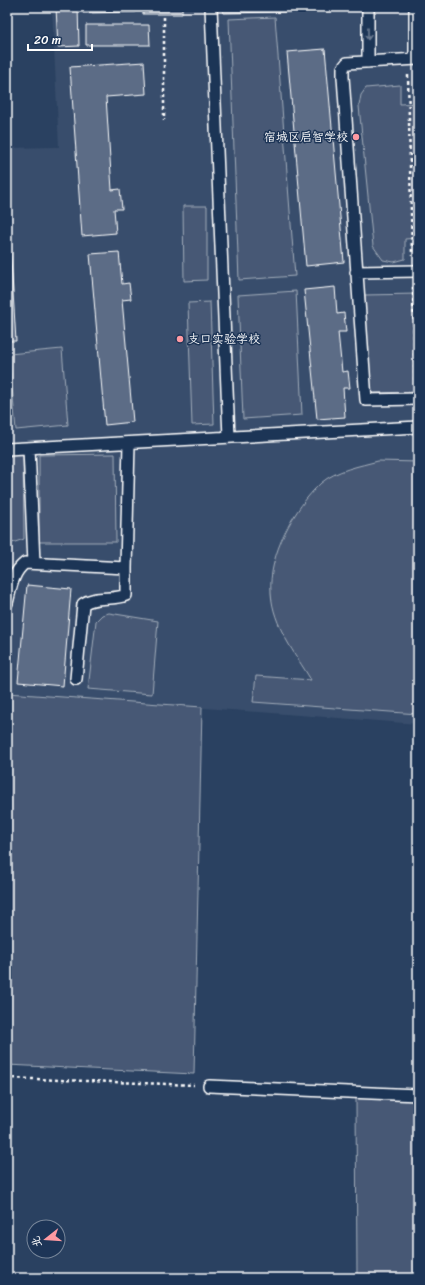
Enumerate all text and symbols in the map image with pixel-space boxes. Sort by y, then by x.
scale bar [28,26,92,52]
one-way arrow [364,27,372,40]
text: 20 m [34,29,61,51]
place label: 宿城区启智学校 [264,126,348,148]
marker: 宿城区启智学校 [351,132,361,142]
place label: 支口实验学校 [188,328,260,350]
marker: 支口实验学校 [175,334,185,344]
north arrow [26,1219,66,1259]
text: 北 [26,1234,48,1250]

